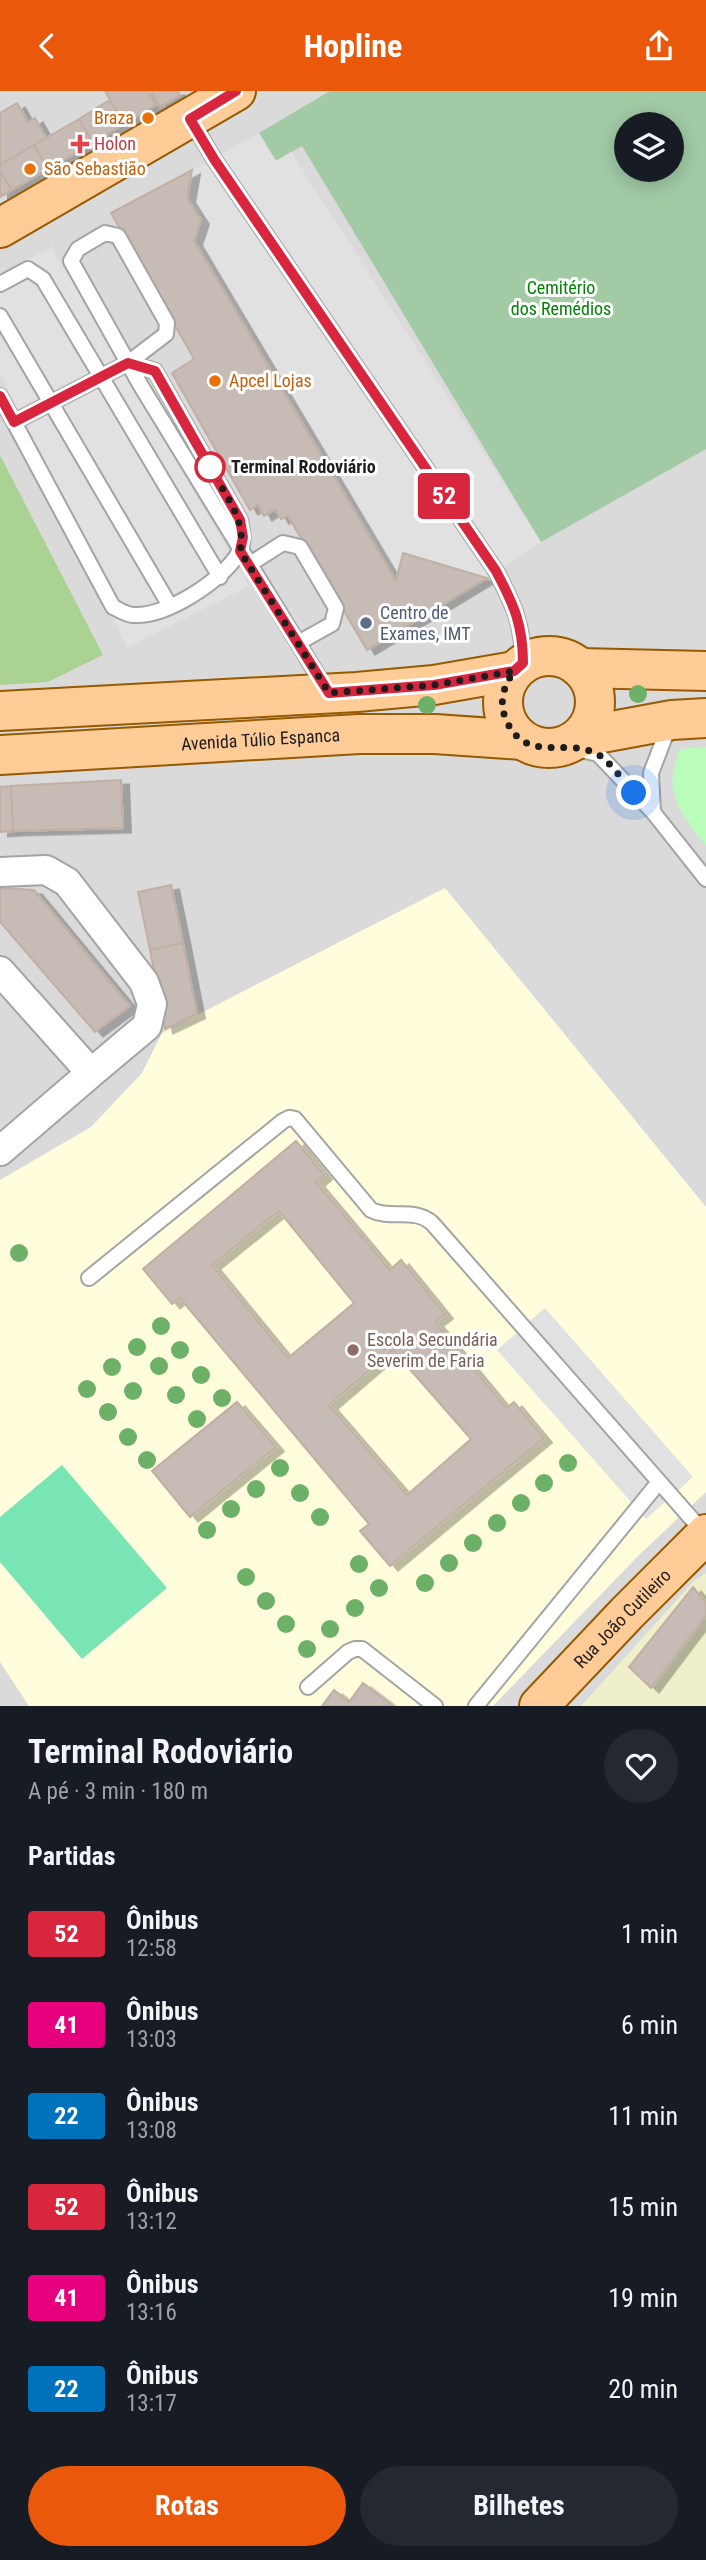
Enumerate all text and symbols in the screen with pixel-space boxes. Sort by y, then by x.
icon: back [28,27,66,65]
text: Hopline [304,27,402,65]
icon: share [640,27,678,65]
place label: Braza [94,107,134,128]
marker: Braza [140,110,156,126]
map controls [614,112,684,182]
button: layers [614,112,684,182]
place label: Holon [94,133,136,154]
marker: Holon [72,136,88,152]
place label: São Sebastião [44,158,146,179]
marker: São Sebastião [22,161,38,177]
park label: Cemitério dos Remédios [511,277,611,319]
place label: Apcel Lojas [229,370,312,391]
marker: Apcel Lojas [207,373,223,389]
marker: Terminal Rodoviário [195,452,225,482]
place label: Terminal Rodoviário [231,456,376,477]
line badge: 52 [412,473,476,519]
text: 52 [432,482,456,510]
place label: Centro de Exames, IMT [380,602,471,644]
marker: Centro de Exames, IMT [358,615,374,631]
street label: Avenida Túlio Espanca [180,724,341,754]
your location [616,775,651,810]
place label: Escola Secundária Severim de Faria [367,1329,498,1371]
marker: Escola Secundária Severim de Faria [345,1342,361,1358]
street label: Rua João Cutileiro [569,1564,675,1672]
button: heart [604,1729,678,1803]
text: Terminal Rodoviário [28,1732,293,1771]
text: A pé · 3 min · 180 m [28,1778,208,1805]
text: Partidas [28,1841,116,1871]
text: Ônibus [126,1905,199,1935]
text: 1 min [621,1919,678,1949]
text: 52 [54,1920,79,1948]
text: 12:58 [126,1935,177,1962]
text: Ônibus [126,1996,199,2026]
text: 6 min [621,2010,678,2040]
text: 41 [54,2011,79,2039]
text: 13:03 [126,2026,177,2053]
text: Ônibus [126,2087,199,2117]
text: 11 min [608,2101,678,2131]
text: 22 [54,2102,79,2130]
text: 13:08 [126,2117,177,2144]
text: Ônibus [126,2178,199,2208]
text: 15 min [608,2192,678,2222]
text: 52 [54,2193,79,2221]
text: 13:12 [126,2208,177,2235]
text: Ônibus [126,2269,199,2299]
text: 19 min [608,2283,678,2313]
text: 41 [54,2284,79,2312]
text: 13:16 [126,2299,177,2326]
text: Ônibus [126,2360,199,2390]
text: 20 min [608,2374,678,2404]
text: 22 [54,2375,79,2403]
text: 13:17 [126,2390,177,2417]
button: Rotas [28,2466,346,2546]
button: Bilhetes [360,2466,678,2546]

